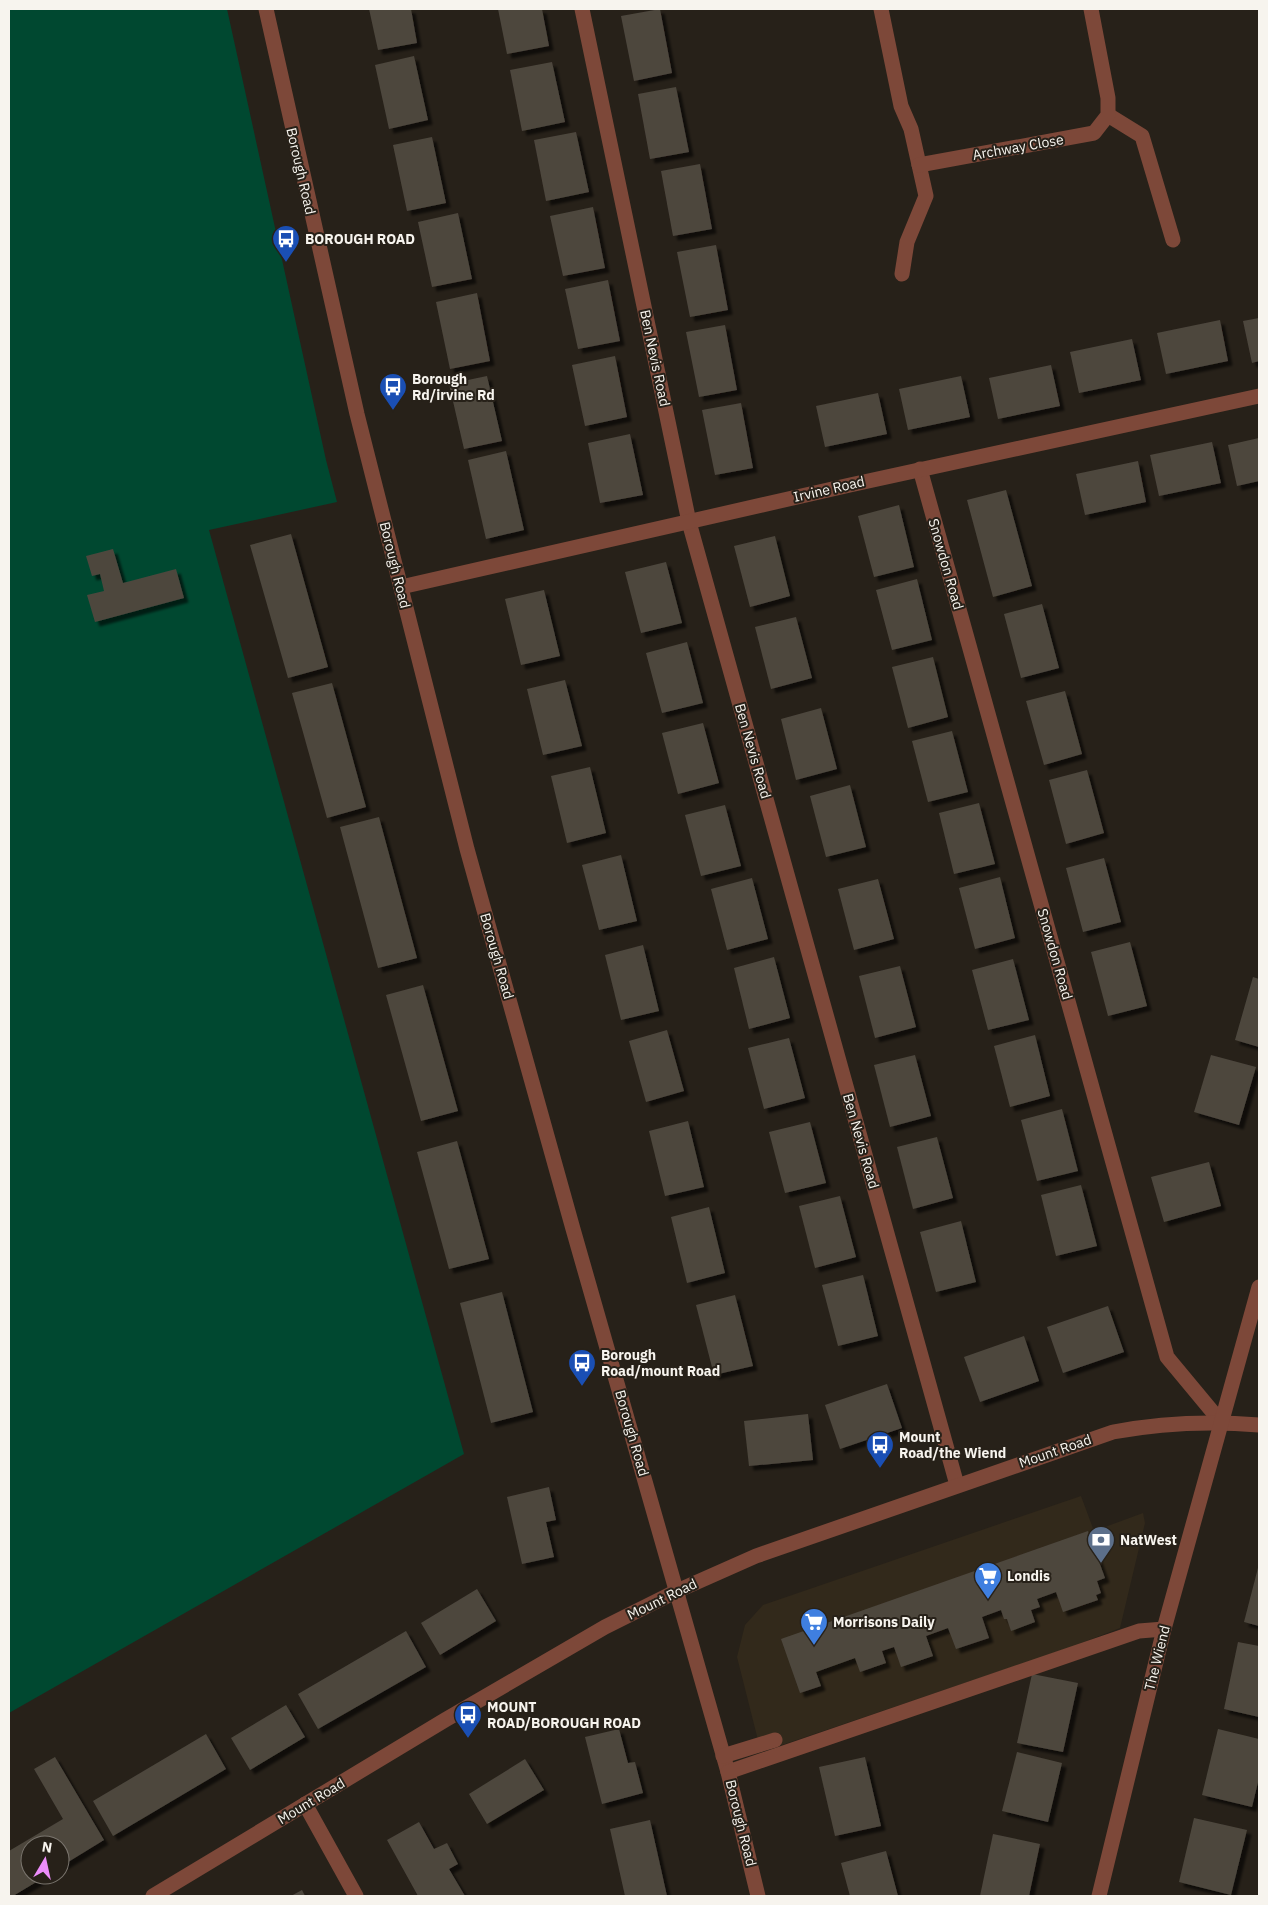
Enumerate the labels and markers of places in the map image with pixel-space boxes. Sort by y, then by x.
bus stop icon: BOROUGH ROAD [271,224,301,263]
place label: BOROUGH ROAD [305,230,415,248]
place label: Borough Rd/irvine Rd [412,370,495,404]
bus stop icon: Borough Rd/irvine Rd [378,372,408,411]
place label: Borough Road/mount Road [601,1346,720,1380]
bus stop icon: Borough Road/mount Road [567,1348,597,1387]
place label: Mount Road/the Wiend [899,1428,1006,1462]
bus stop icon: Mount Road/the Wiend [865,1430,895,1469]
bank icon: NatWest [1086,1525,1116,1564]
place label: NatWest [1120,1531,1177,1549]
supermarket icon: Londis [973,1561,1003,1600]
place label: Londis [1007,1567,1050,1585]
supermarket icon: Morrisons Daily [799,1607,829,1646]
place label: Morrisons Daily [833,1613,935,1631]
place label: MOUNT ROAD/BOROUGH ROAD [487,1698,641,1732]
bus stop icon: MOUNT ROAD/BOROUGH ROAD [453,1700,483,1739]

